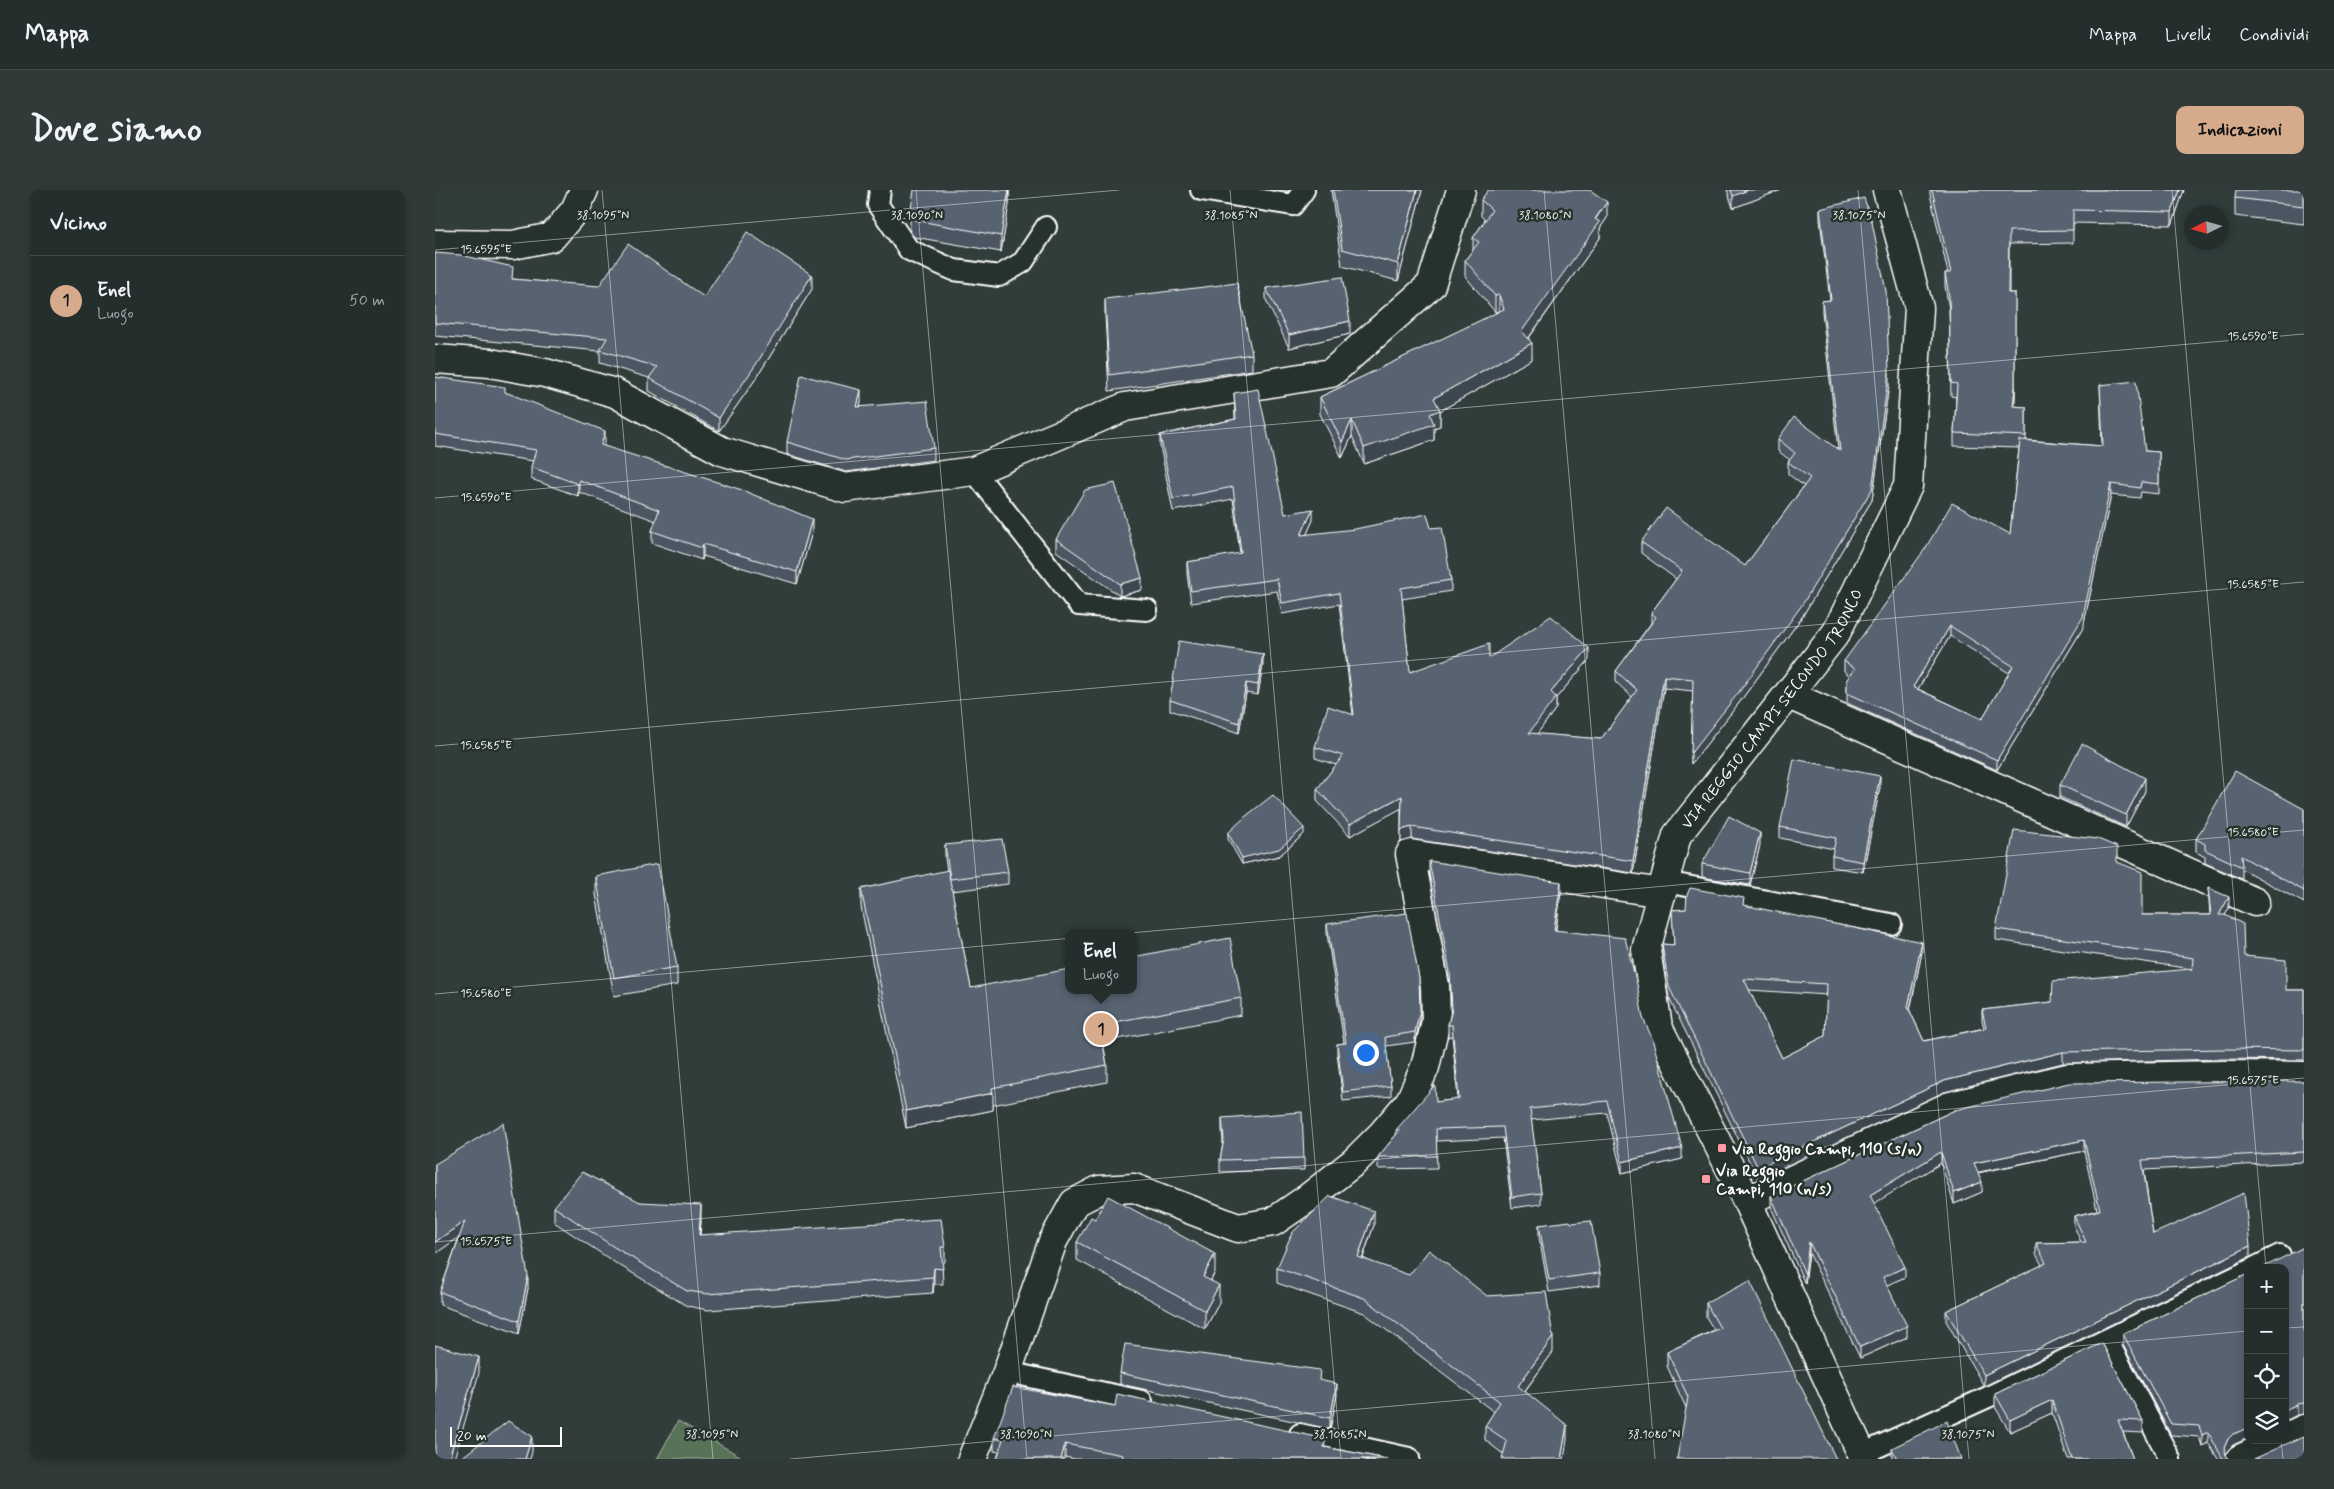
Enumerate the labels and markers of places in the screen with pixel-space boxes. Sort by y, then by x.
pin: 1 [1085,1010,1117,1048]
place label: Via Reggio Campi, 110 (s/n) [1732,1139,1922,1162]
marker: Via Reggio Campi, 110 (s/n) [1716,1142,1728,1154]
place label: Via Reggio Campi, 110 (n/s) [1716,1161,1832,1200]
marker: Via Reggio Campi, 110 (n/s) [1700,1173,1712,1185]

